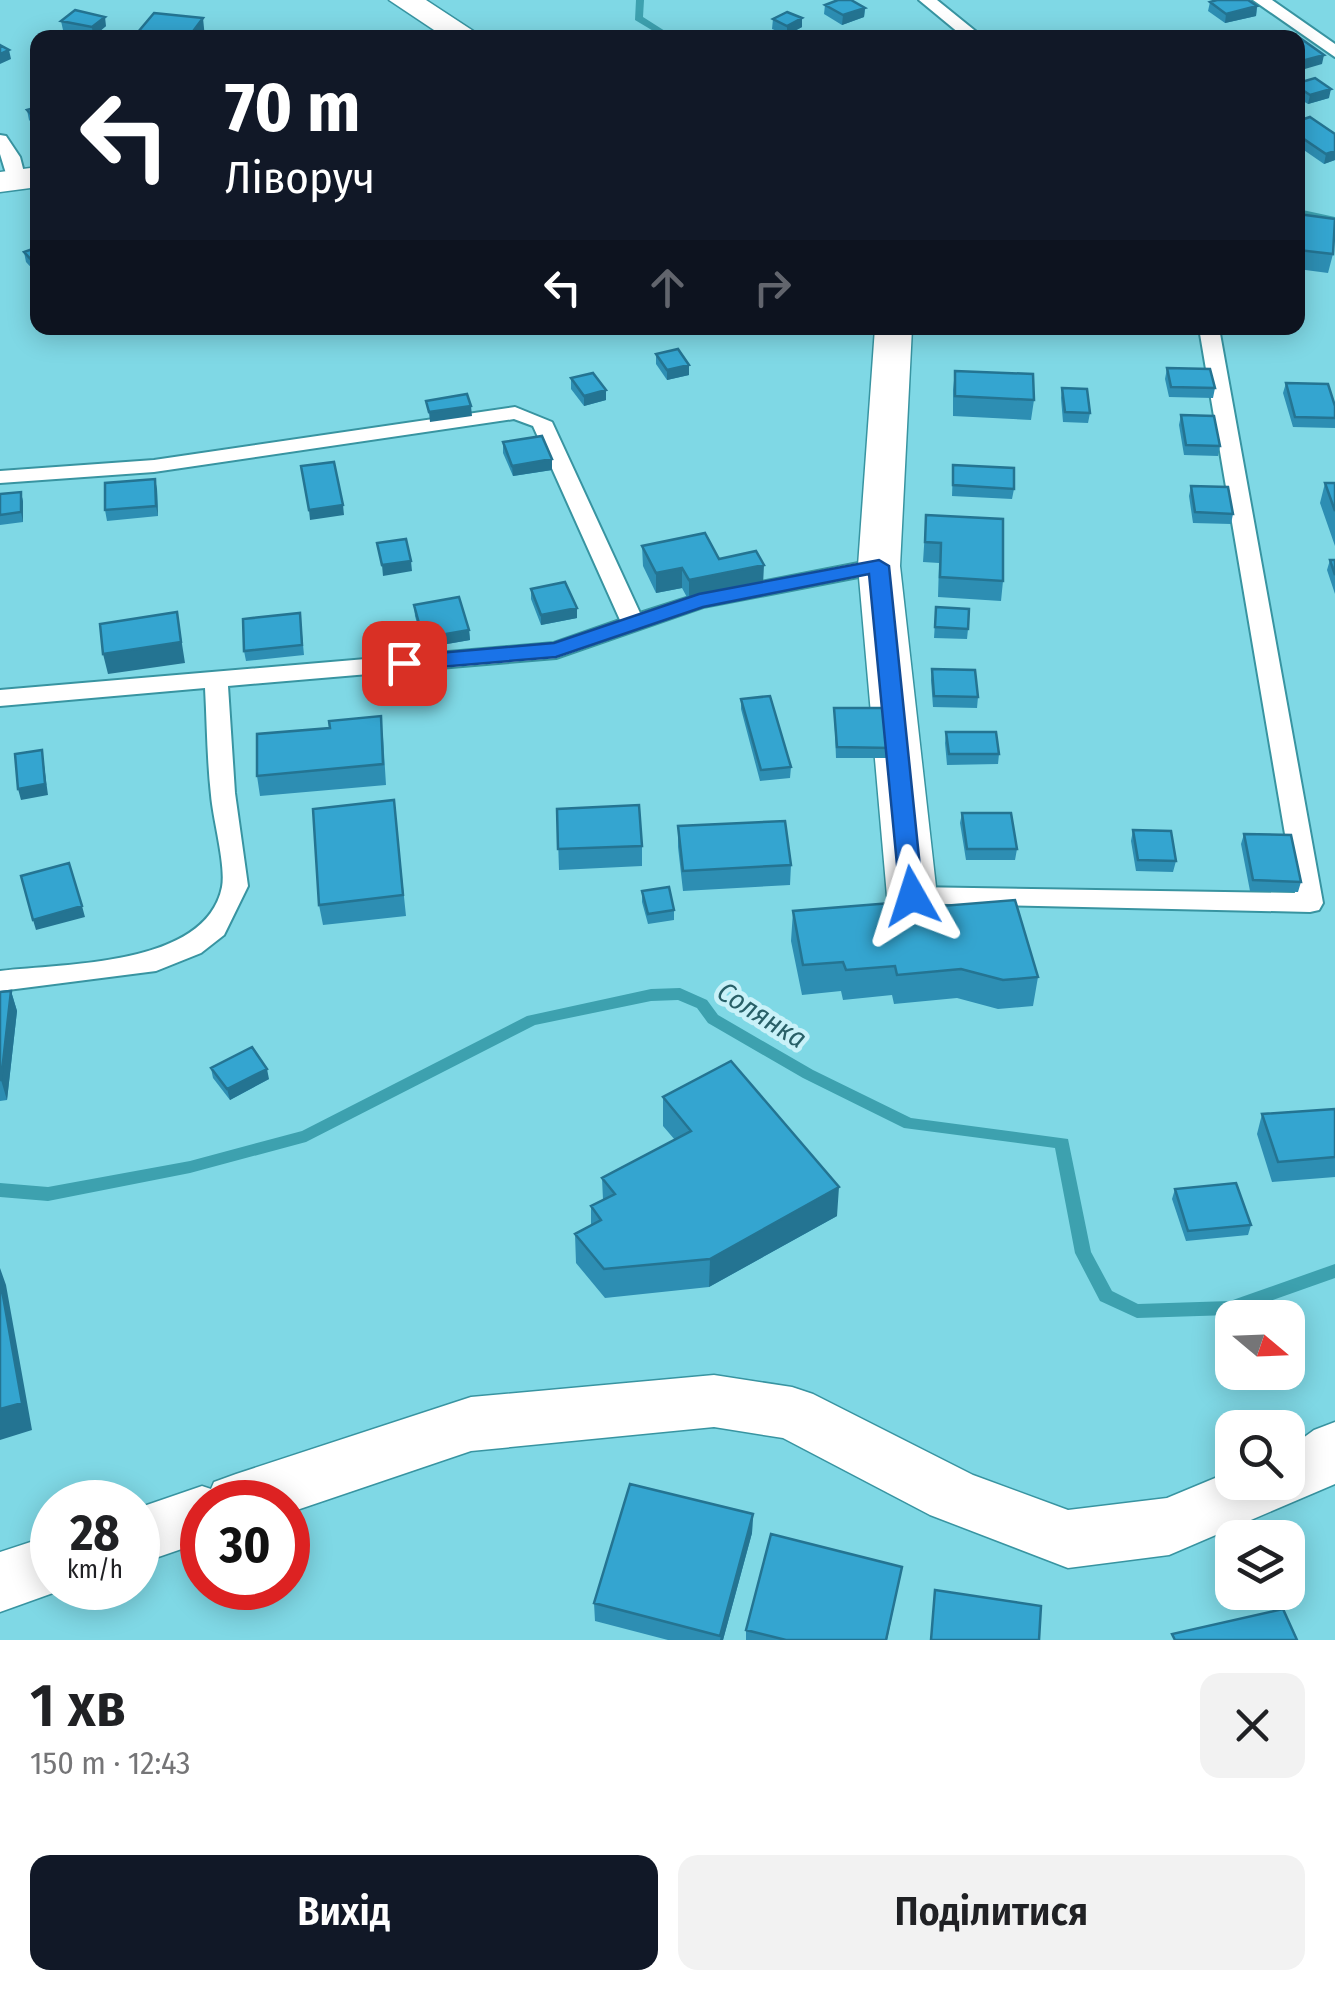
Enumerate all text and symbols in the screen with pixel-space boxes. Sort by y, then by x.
text: 70 m [225,66,360,150]
icon: left [60,70,190,200]
text: Ліворуч [225,151,375,205]
icon: left [535,260,590,315]
icon: ahead [640,260,695,315]
icon: right [745,260,800,315]
pin [362,621,447,706]
icon: arrive [377,636,432,691]
position arrow [860,844,964,948]
water label: Солянка [711,975,813,1055]
north arrow [1215,1300,1305,1390]
map controls [1215,1300,1305,1610]
button: search [1215,1410,1305,1500]
speed limit sign: 30 [180,1480,310,1610]
text: 28 [70,1503,120,1563]
button: layers [1215,1520,1305,1610]
text: km/h [67,1555,123,1585]
text: 1 хв [30,1670,126,1742]
button: close [1200,1673,1305,1778]
text: 150 m · 12:43 [30,1744,190,1782]
button: Вихід [30,1855,658,1970]
button: Поділитися [678,1855,1305,1970]

